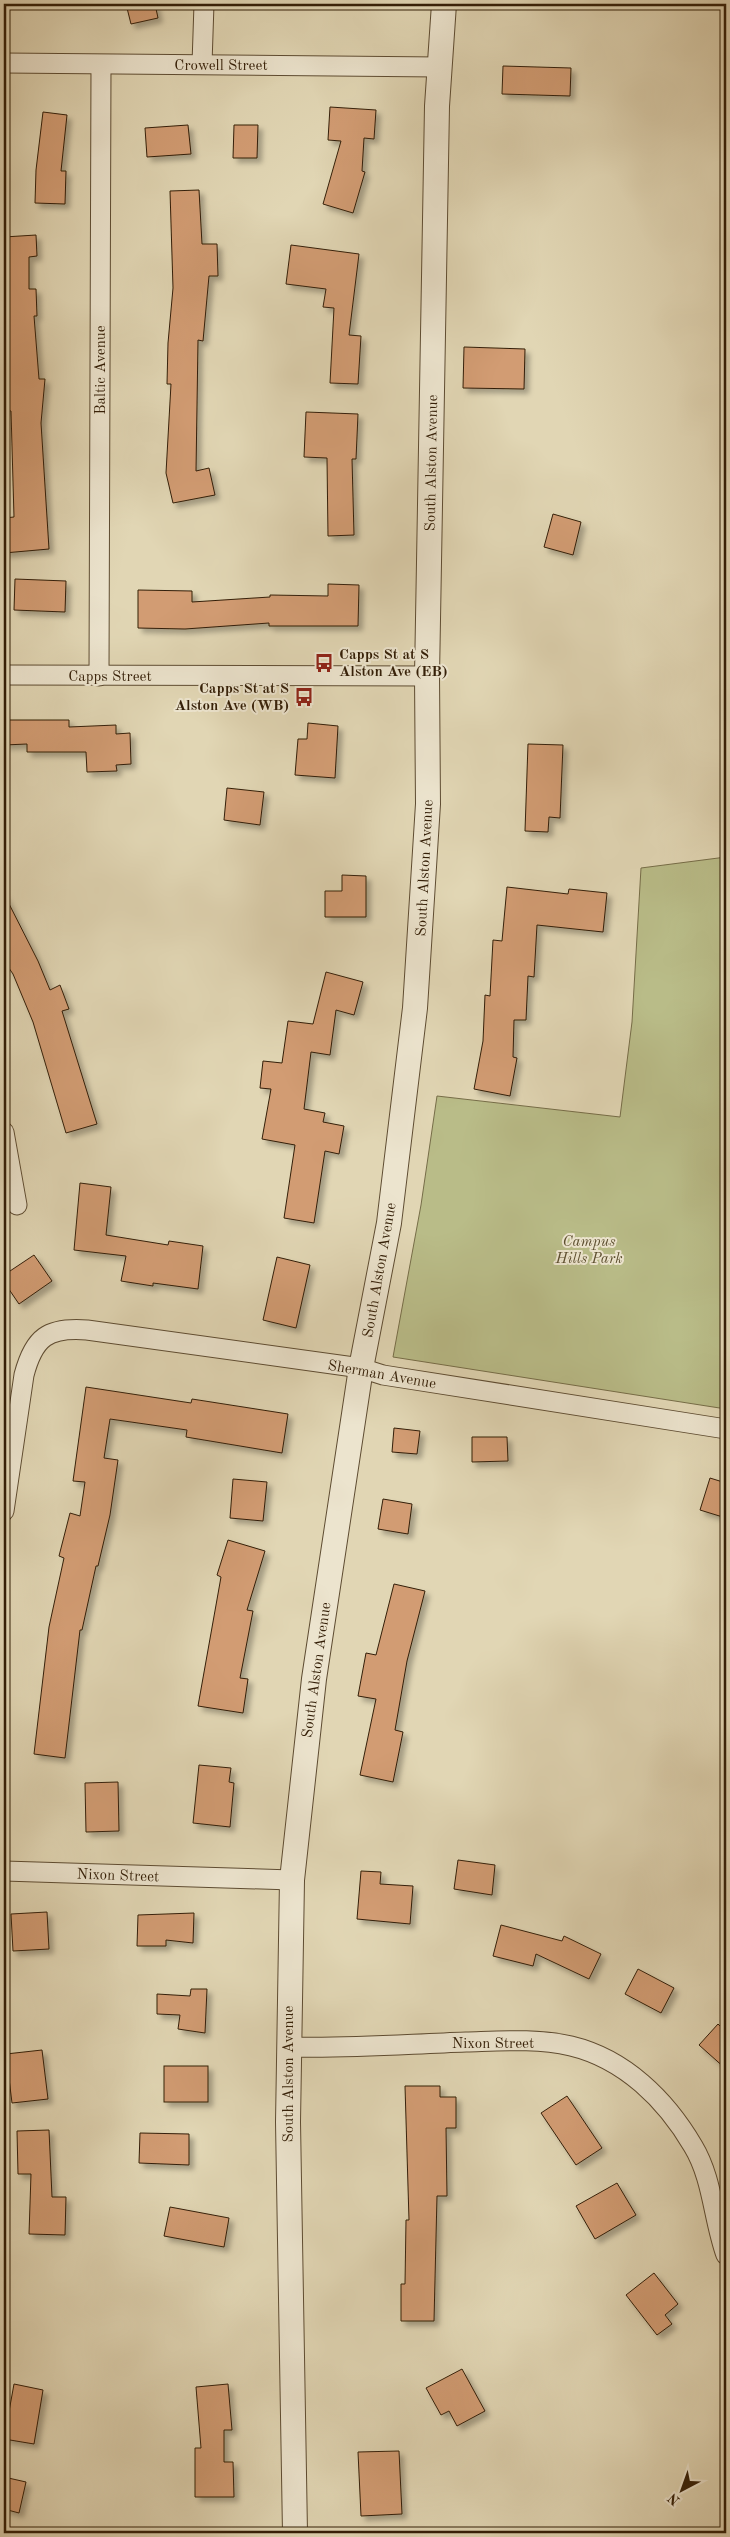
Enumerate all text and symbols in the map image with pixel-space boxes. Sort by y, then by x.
street label: Crowell Street [174,59,268,74]
street label: Baltic Avenue [94,325,109,415]
street label: South Alston Avenue [424,394,441,532]
place label: Capps St at S Alston Ave (EB) [339,648,447,680]
bus stop icon: Capps St at S Alston Ave (EB) [313,652,335,674]
street label: Capps Street [68,670,152,685]
place label: Capps St at S Alston Ave (WB) [175,682,289,714]
bus stop icon: Capps St at S Alston Ave (WB) [293,686,315,708]
street label: South Alston Avenue [414,799,437,937]
street label: South Alston Avenue [361,1201,400,1339]
park label: Campus Hills Park [554,1235,623,1267]
street label: Sherman Avenue [326,1359,437,1392]
street label: South Alston Avenue [301,1601,334,1739]
street label: Nixon Street [76,1868,159,1885]
street label: South Alston Avenue [282,2005,297,2143]
street label: Nixon Street [452,2037,534,2052]
north arrow [658,2464,708,2514]
text: N [665,2490,683,2508]

